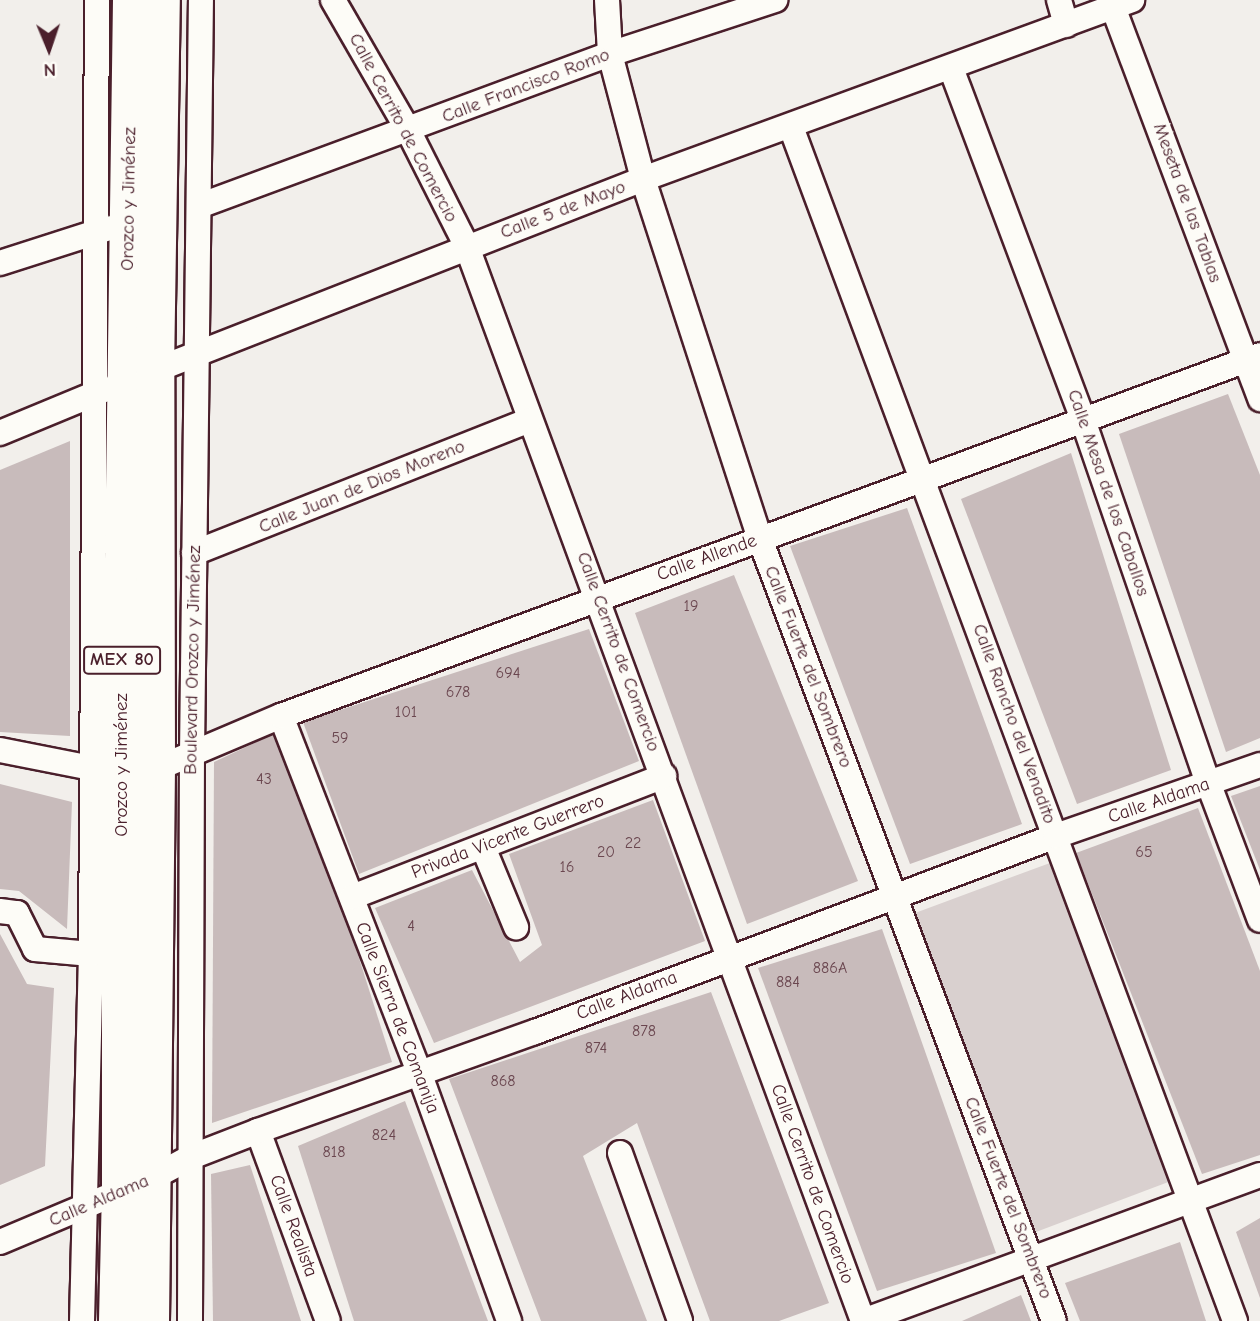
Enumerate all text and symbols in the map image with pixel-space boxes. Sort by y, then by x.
north arrow [14,14,84,84]
street label: Calle Cerrito de Comercio [343,30,463,226]
street label: Calle Francisco Romo [439,43,613,129]
text: N [43,59,56,81]
street label: Meseta de las Tablas [1148,120,1226,286]
street label: Orozco y Jiménez [116,127,142,271]
street label: Calle 5 de Mayo [497,176,629,244]
street label: Calle Mesa de los Caballos [1062,387,1154,599]
street label: Calle Juan de Dios Moreno [256,435,468,539]
street label: Calle Allende [654,529,760,587]
street label: Boulevard Orozco y Jiménez [180,545,206,775]
street label: Calle Cerrito de Comercio [571,549,665,755]
street label: Calle Fuerte del Sombrero [759,563,857,771]
house number: 19 [684,596,698,616]
street label: Calle Rancho del Venadito [967,621,1061,827]
road number: MEX 80 [82,646,162,674]
house number: 694 [496,663,520,683]
house number: 678 [446,682,470,702]
street label: Orozco y Jiménez [111,693,133,837]
house number: 101 [395,702,417,722]
house number: 59 [331,728,349,748]
house number: 43 [256,769,272,789]
street label: Calle Aldama [1105,773,1213,829]
street label: Privada Vicente Guerrero [408,790,608,884]
house number: 22 [625,833,641,853]
house number: 20 [597,842,615,862]
house number: 65 [1135,842,1153,862]
house number: 16 [559,857,575,877]
house number: 4 [407,916,415,936]
street label: Calle Sierra de Comanija [350,919,444,1117]
house number: 886A [813,958,847,978]
street label: Calle Aldama [573,966,681,1026]
house number: 884 [776,972,800,992]
house number: 878 [632,1021,656,1041]
house number: 874 [585,1038,607,1058]
house number: 868 [490,1071,516,1091]
street label: Calle Cerrito de Comercio [765,1081,859,1287]
street label: Calle Fuerte del Sombrero [959,1094,1057,1302]
house number: 824 [372,1125,396,1145]
house number: 818 [323,1142,345,1162]
street label: Calle Aldama [46,1170,152,1232]
street label: Calle Realista [264,1172,322,1280]

